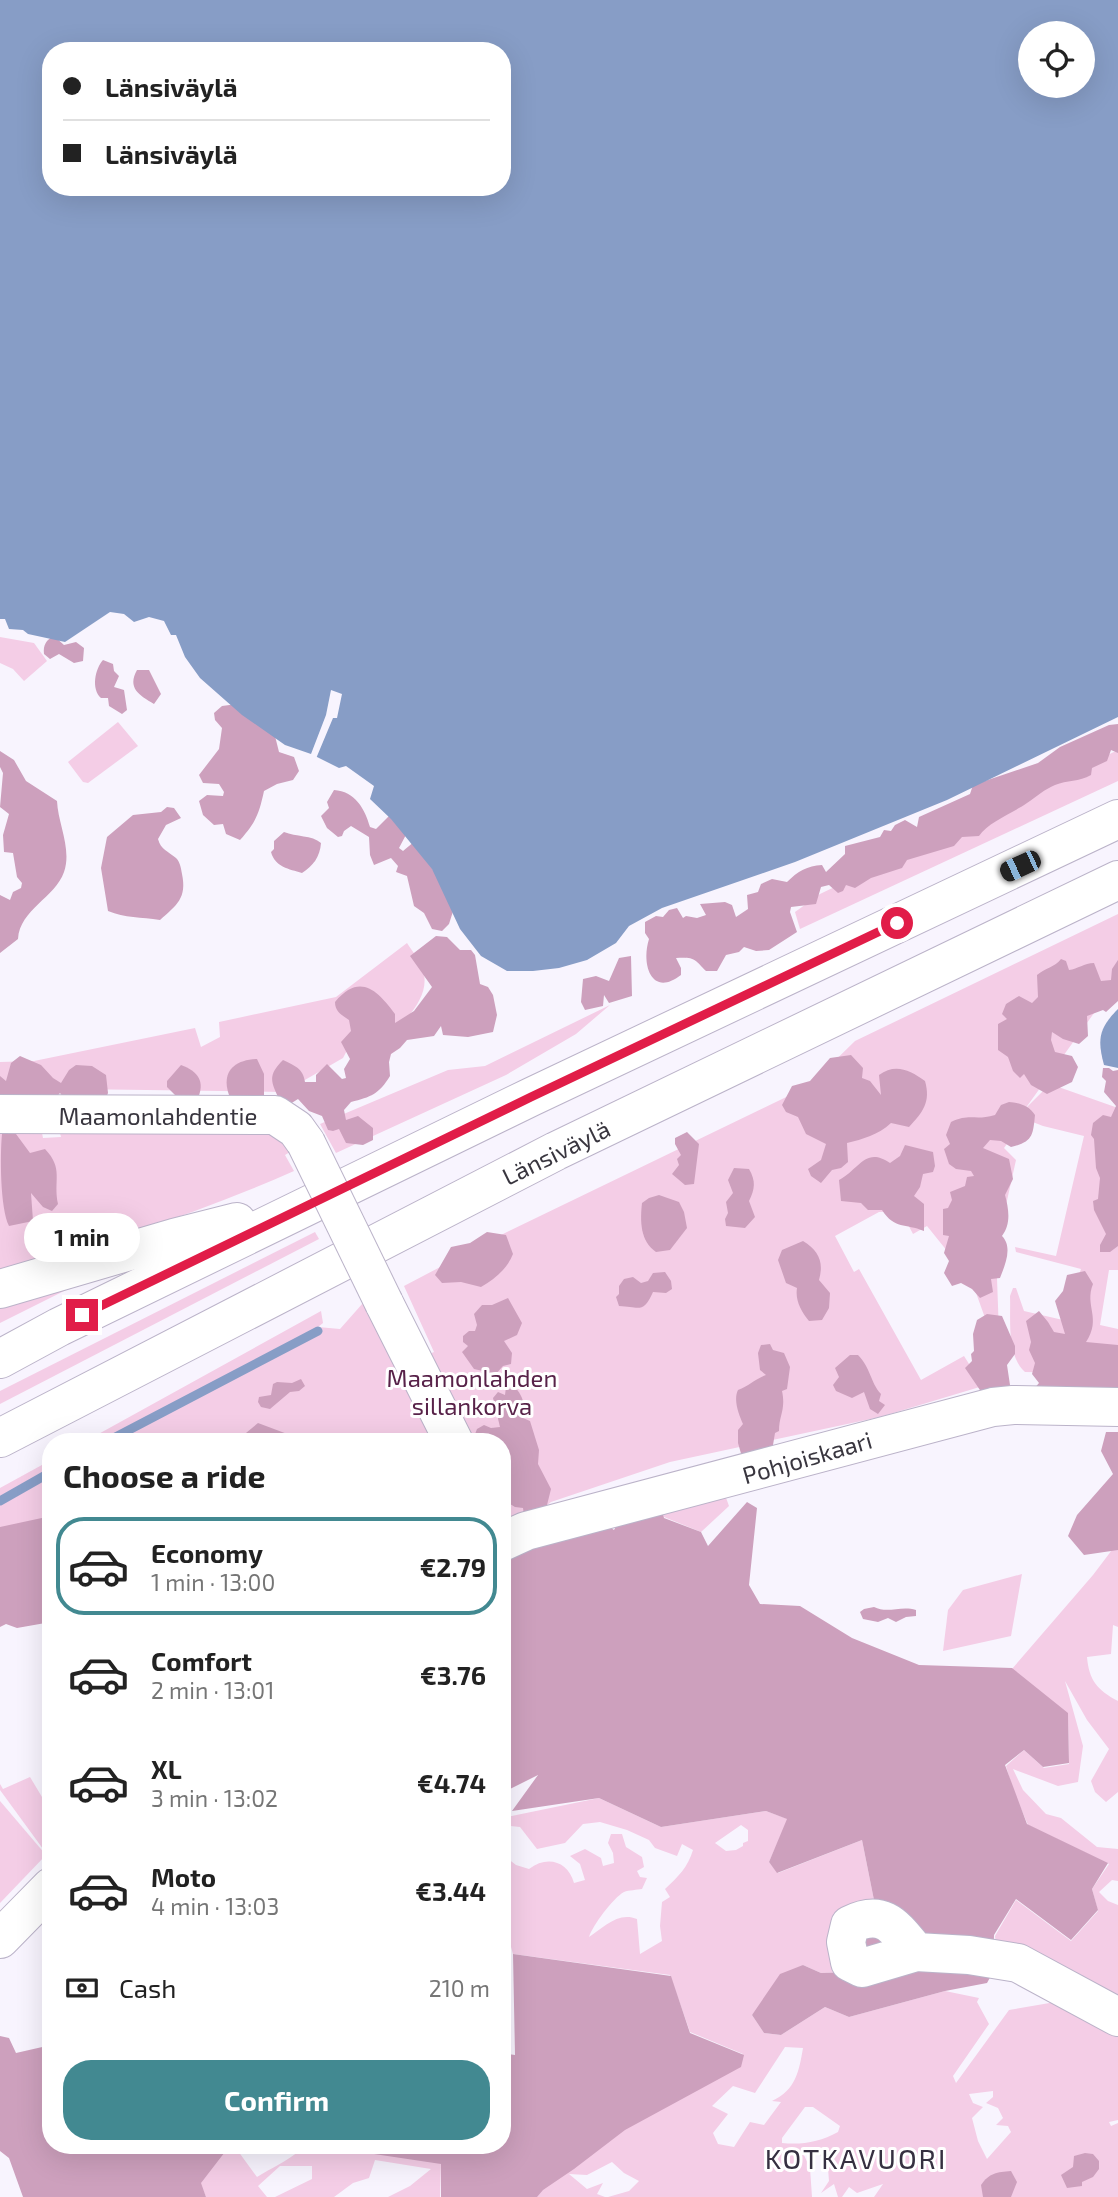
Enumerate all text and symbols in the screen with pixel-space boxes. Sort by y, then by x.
map controls [1018,21,1095,98]
button: locate [1018,21,1095,98]
text: Länsiväylä [105,71,238,102]
text: Länsiväylä [105,138,238,169]
car [997,848,1044,884]
route start [881,907,913,939]
street label: Maamonlahdentie [59,1101,257,1130]
street label: Länsiväylä [497,1113,615,1191]
callout: 1 min [24,1214,140,1262]
text: 1 min [54,1223,110,1251]
route end [66,1299,98,1331]
park label: Maamonlahden sillankorva [387,1363,557,1420]
street label: Pohjoiskaari [739,1425,875,1489]
text: Choose a ride [63,1456,266,1494]
icon: car [67,1535,130,1598]
text: Economy [151,1537,263,1568]
text: €2.79 [420,1551,486,1582]
text: 1 min · 13:00 [151,1568,275,1596]
icon: car [67,1643,130,1706]
text: Comfort [151,1645,252,1676]
text: €3.76 [420,1659,486,1690]
text: 2 min · 13:01 [151,1676,274,1704]
icon: car [67,1751,130,1814]
text: XL [151,1753,182,1784]
text: €4.74 [417,1767,486,1798]
text: 3 min · 13:02 [151,1784,278,1812]
icon: car [67,1859,130,1922]
text: Moto [151,1861,216,1892]
text: €3.44 [415,1875,486,1906]
text: 4 min · 13:03 [151,1892,279,1920]
icon: cash [63,1969,101,2007]
text: Cash [119,1972,176,2003]
text: 210 m [429,1974,490,2002]
button: Confirm [63,2060,490,2140]
district label: KOTKAVUORI [765,2141,947,2175]

